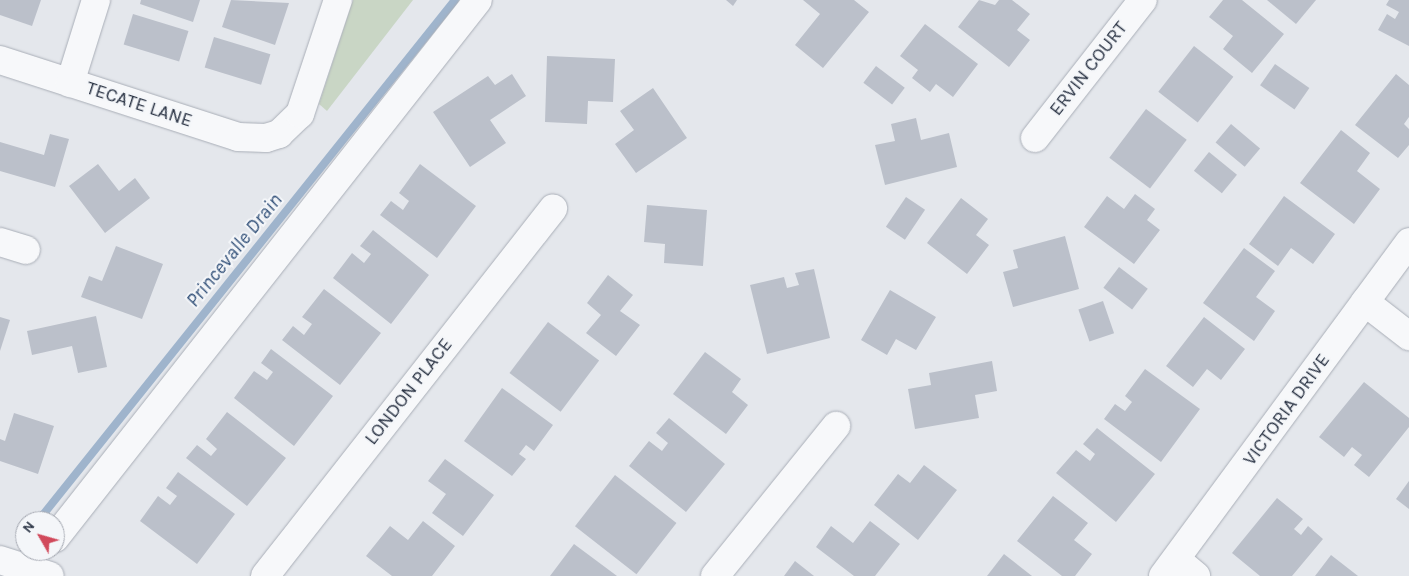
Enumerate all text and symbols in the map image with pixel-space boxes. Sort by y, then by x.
street label: ERVIN COURT [1045,17,1133,121]
street label: TECATE LANE [83,77,195,133]
water label: Princevalle Drain [181,188,287,312]
street label: LONDON PLACE [360,334,458,450]
street label: VICTORIA DRIVE [1239,350,1335,470]
north arrow [15,511,65,561]
text: N [19,518,38,536]

